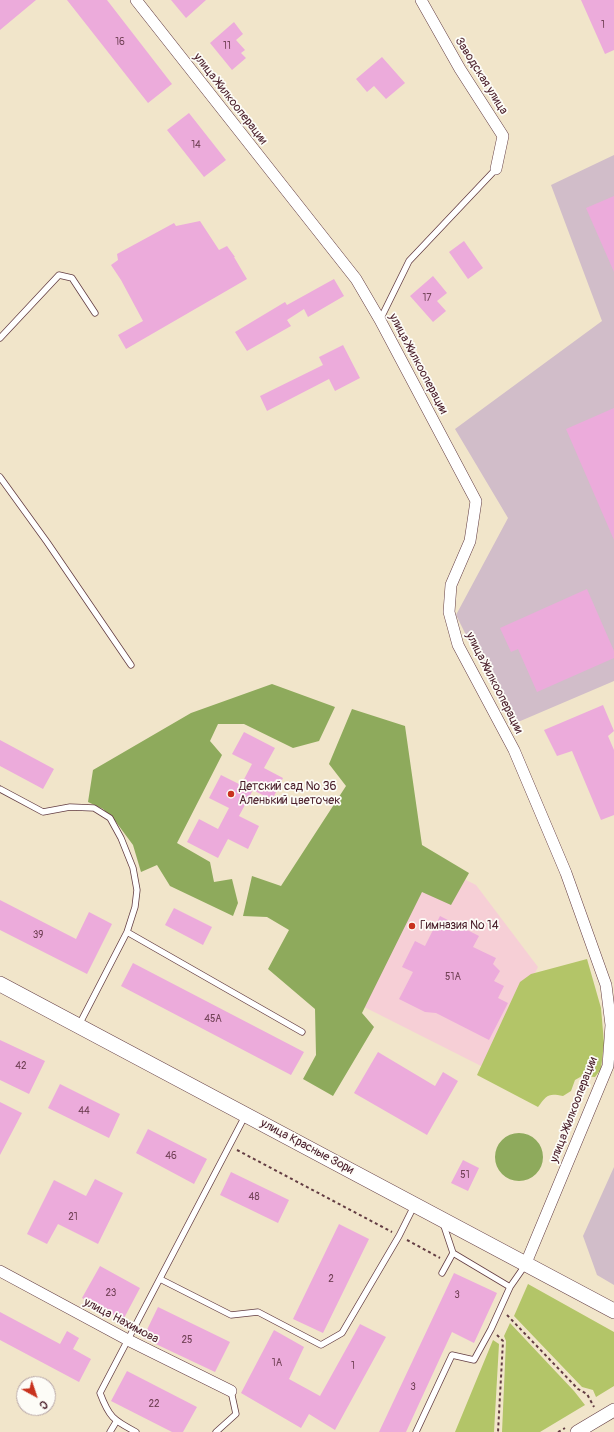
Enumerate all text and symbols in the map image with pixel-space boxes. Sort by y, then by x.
house number: 1 [601,19,605,31]
street label: Заводская улица [451,35,511,117]
house number: 16 [115,36,125,48]
house number: 11 [223,40,231,52]
street label: улица Жилкооперации [190,50,270,148]
house number: 14 [191,139,201,151]
house number: 17 [422,292,432,304]
street label: улица Жилкооперации [385,311,451,417]
street label: улица Жилкооперации [462,630,526,736]
place label: Детский сад № 36 Аленький цветочек [239,780,340,808]
marker: Детский сад № 36 Аленький цветочек [226,789,236,799]
place label: Гимназия № 14 [420,919,499,933]
marker: Гимназия № 14 [407,921,417,931]
house number: 39 [33,929,43,941]
house number: 51А [445,971,461,983]
house number: 45А [204,1013,222,1025]
street label: улица Жилкооперации [547,1055,601,1165]
house number: 42 [15,1060,27,1072]
house number: 44 [78,1105,90,1117]
street label: улица Красные Зори [258,1116,356,1178]
house number: 46 [165,1150,177,1162]
house number: 51 [460,1169,470,1181]
house number: 48 [249,1191,259,1203]
house number: 21 [68,1211,78,1223]
house number: 2 [328,1273,334,1285]
house number: 23 [106,1287,116,1299]
house number: 3 [454,1289,460,1301]
street label: улица Нахимова [81,1295,161,1347]
house number: 25 [181,1334,193,1346]
house number: 1А [272,1357,282,1369]
house number: 1 [351,1360,355,1372]
north arrow [16,1376,56,1416]
house number: 3 [410,1381,416,1393]
text: С [37,1398,50,1412]
house number: 22 [148,1398,160,1410]

